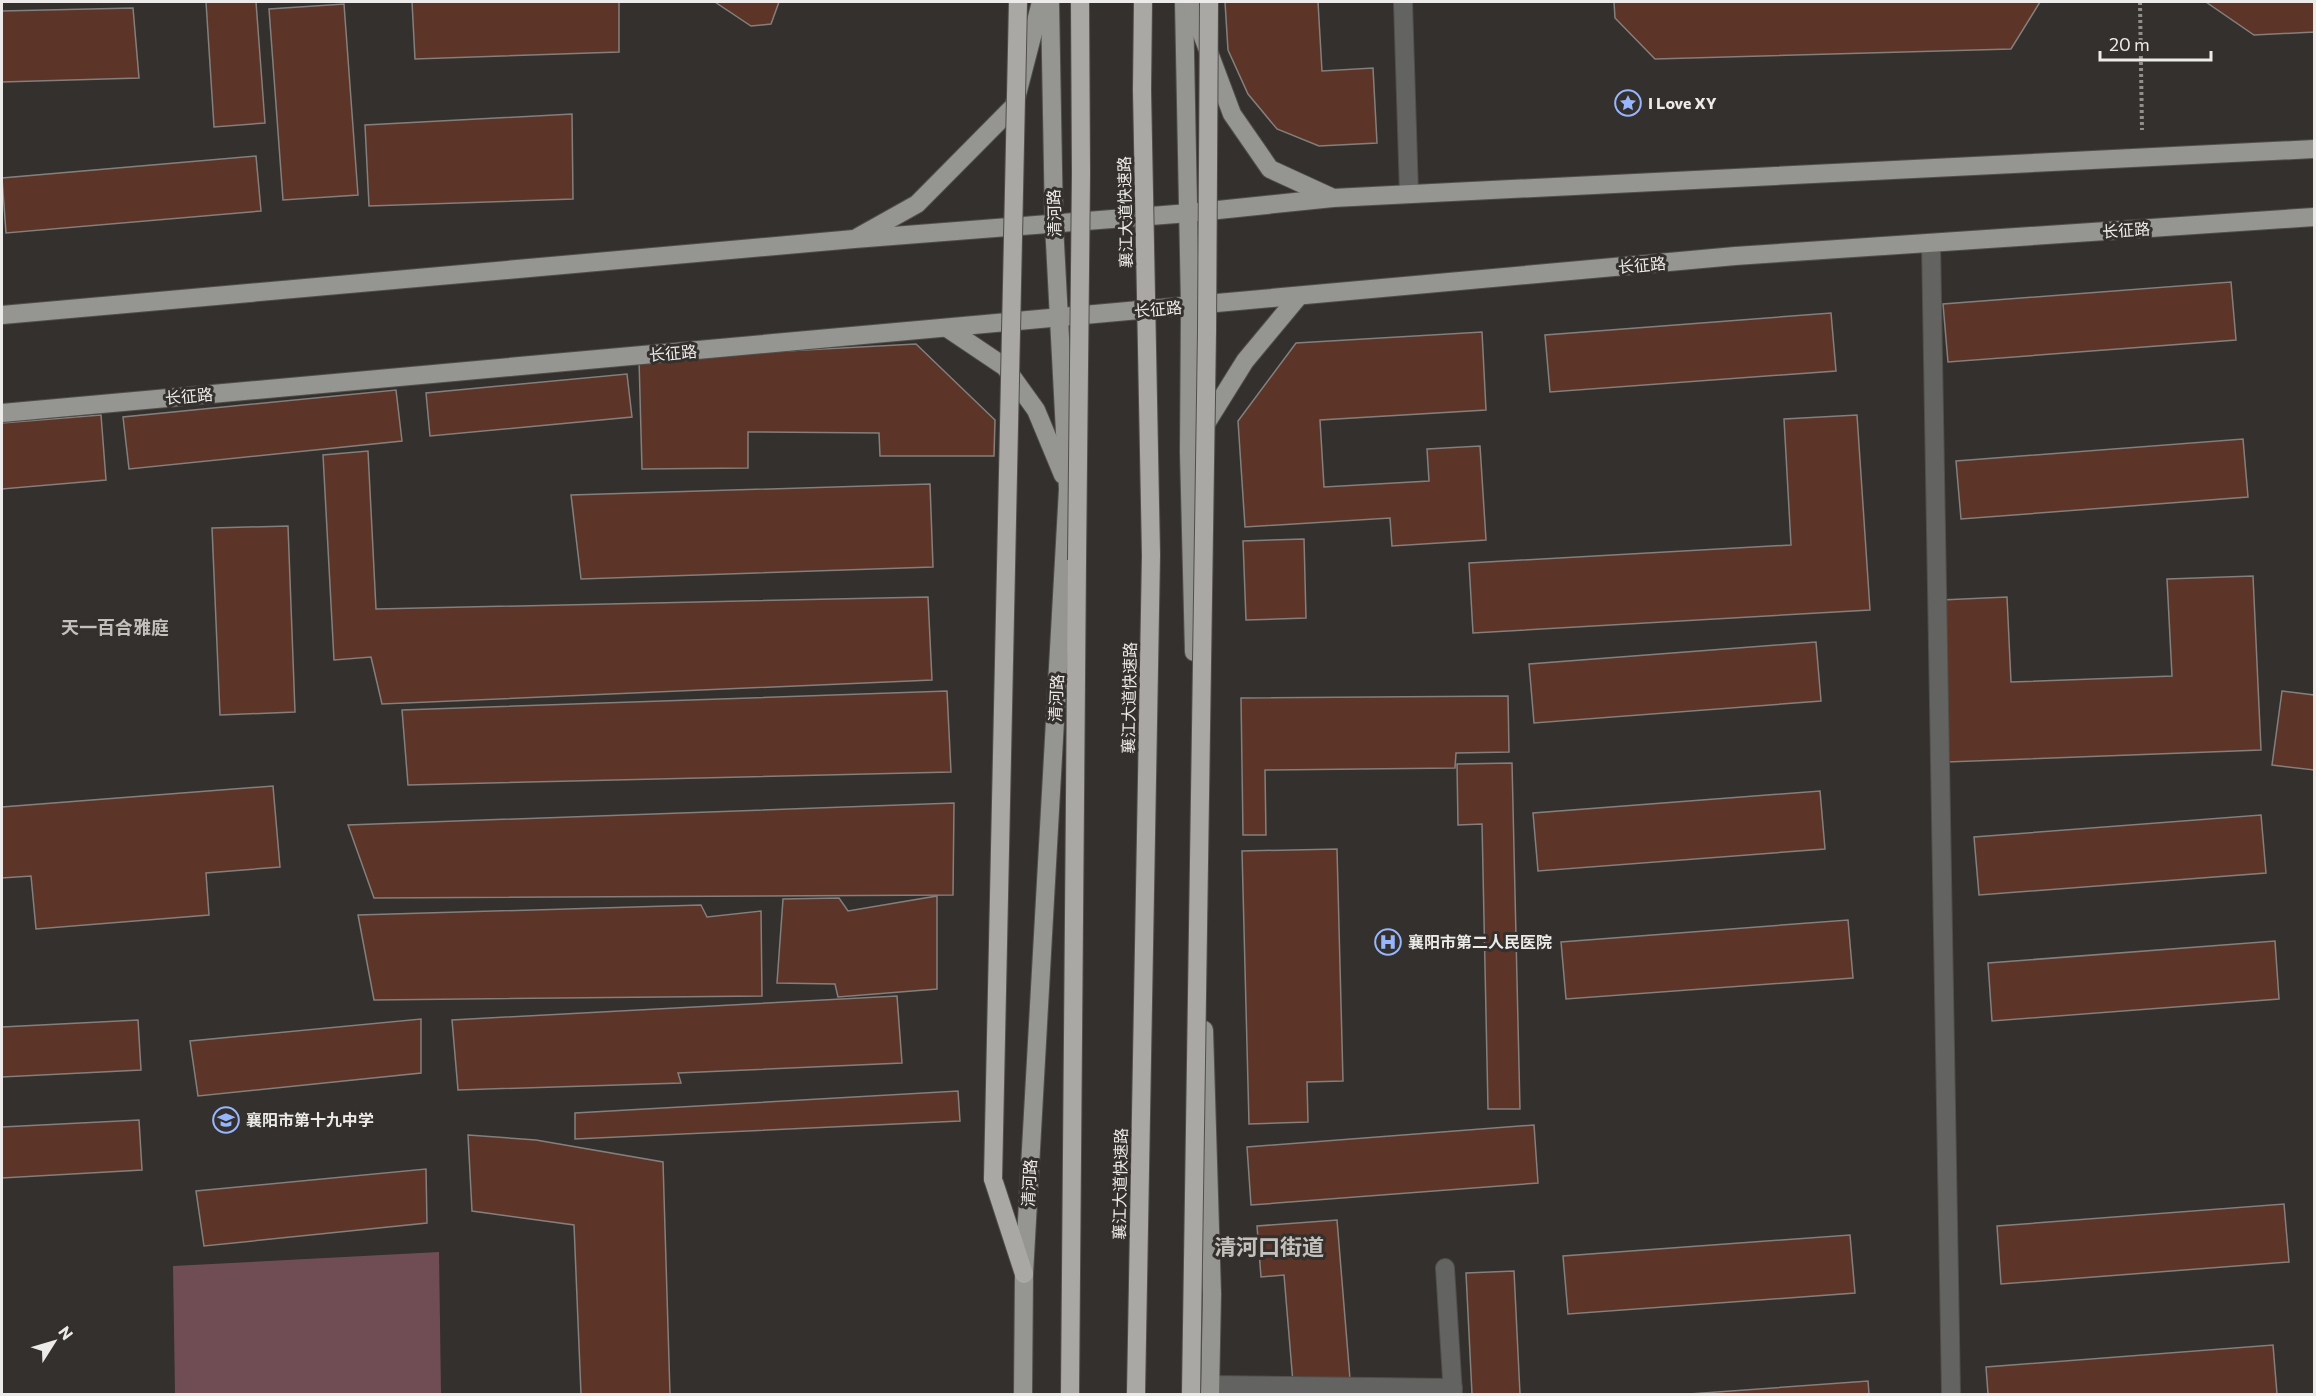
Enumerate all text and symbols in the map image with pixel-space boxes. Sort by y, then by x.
scale bar [2100,24,2211,62]
text: 20 m [2109,33,2150,55]
place icon: I Love XY [1613,88,1643,118]
place label: I Love XY [1648,93,1717,112]
street label: 襄江大道快速路 [1114,156,1135,268]
street label: 清河路 [1044,189,1063,237]
street label: 长征路 [2101,218,2151,241]
street label: 长征路 [1617,253,1667,276]
street label: 长征路 [1133,297,1183,320]
street label: 长征路 [648,341,698,364]
street label: 长征路 [164,384,214,407]
district label: 天一百合雅庭 [61,616,169,638]
street label: 襄江大道快速路 [1118,642,1139,754]
street label: 清河路 [1045,674,1066,722]
hospital icon: 襄阳市第二人民医院 [1373,927,1403,957]
place label: 襄阳市第二人民医院 [1408,932,1552,951]
school or university icon: 襄阳市第十九中学 [211,1105,241,1135]
place label: 襄阳市第十九中学 [246,1110,374,1129]
street label: 襄江大道快速路 [1109,1128,1130,1240]
street label: 清河路 [1018,1159,1039,1207]
district label: 清河口街道 [1214,1233,1324,1260]
north arrow [24,1312,84,1372]
text: N [55,1322,78,1343]

